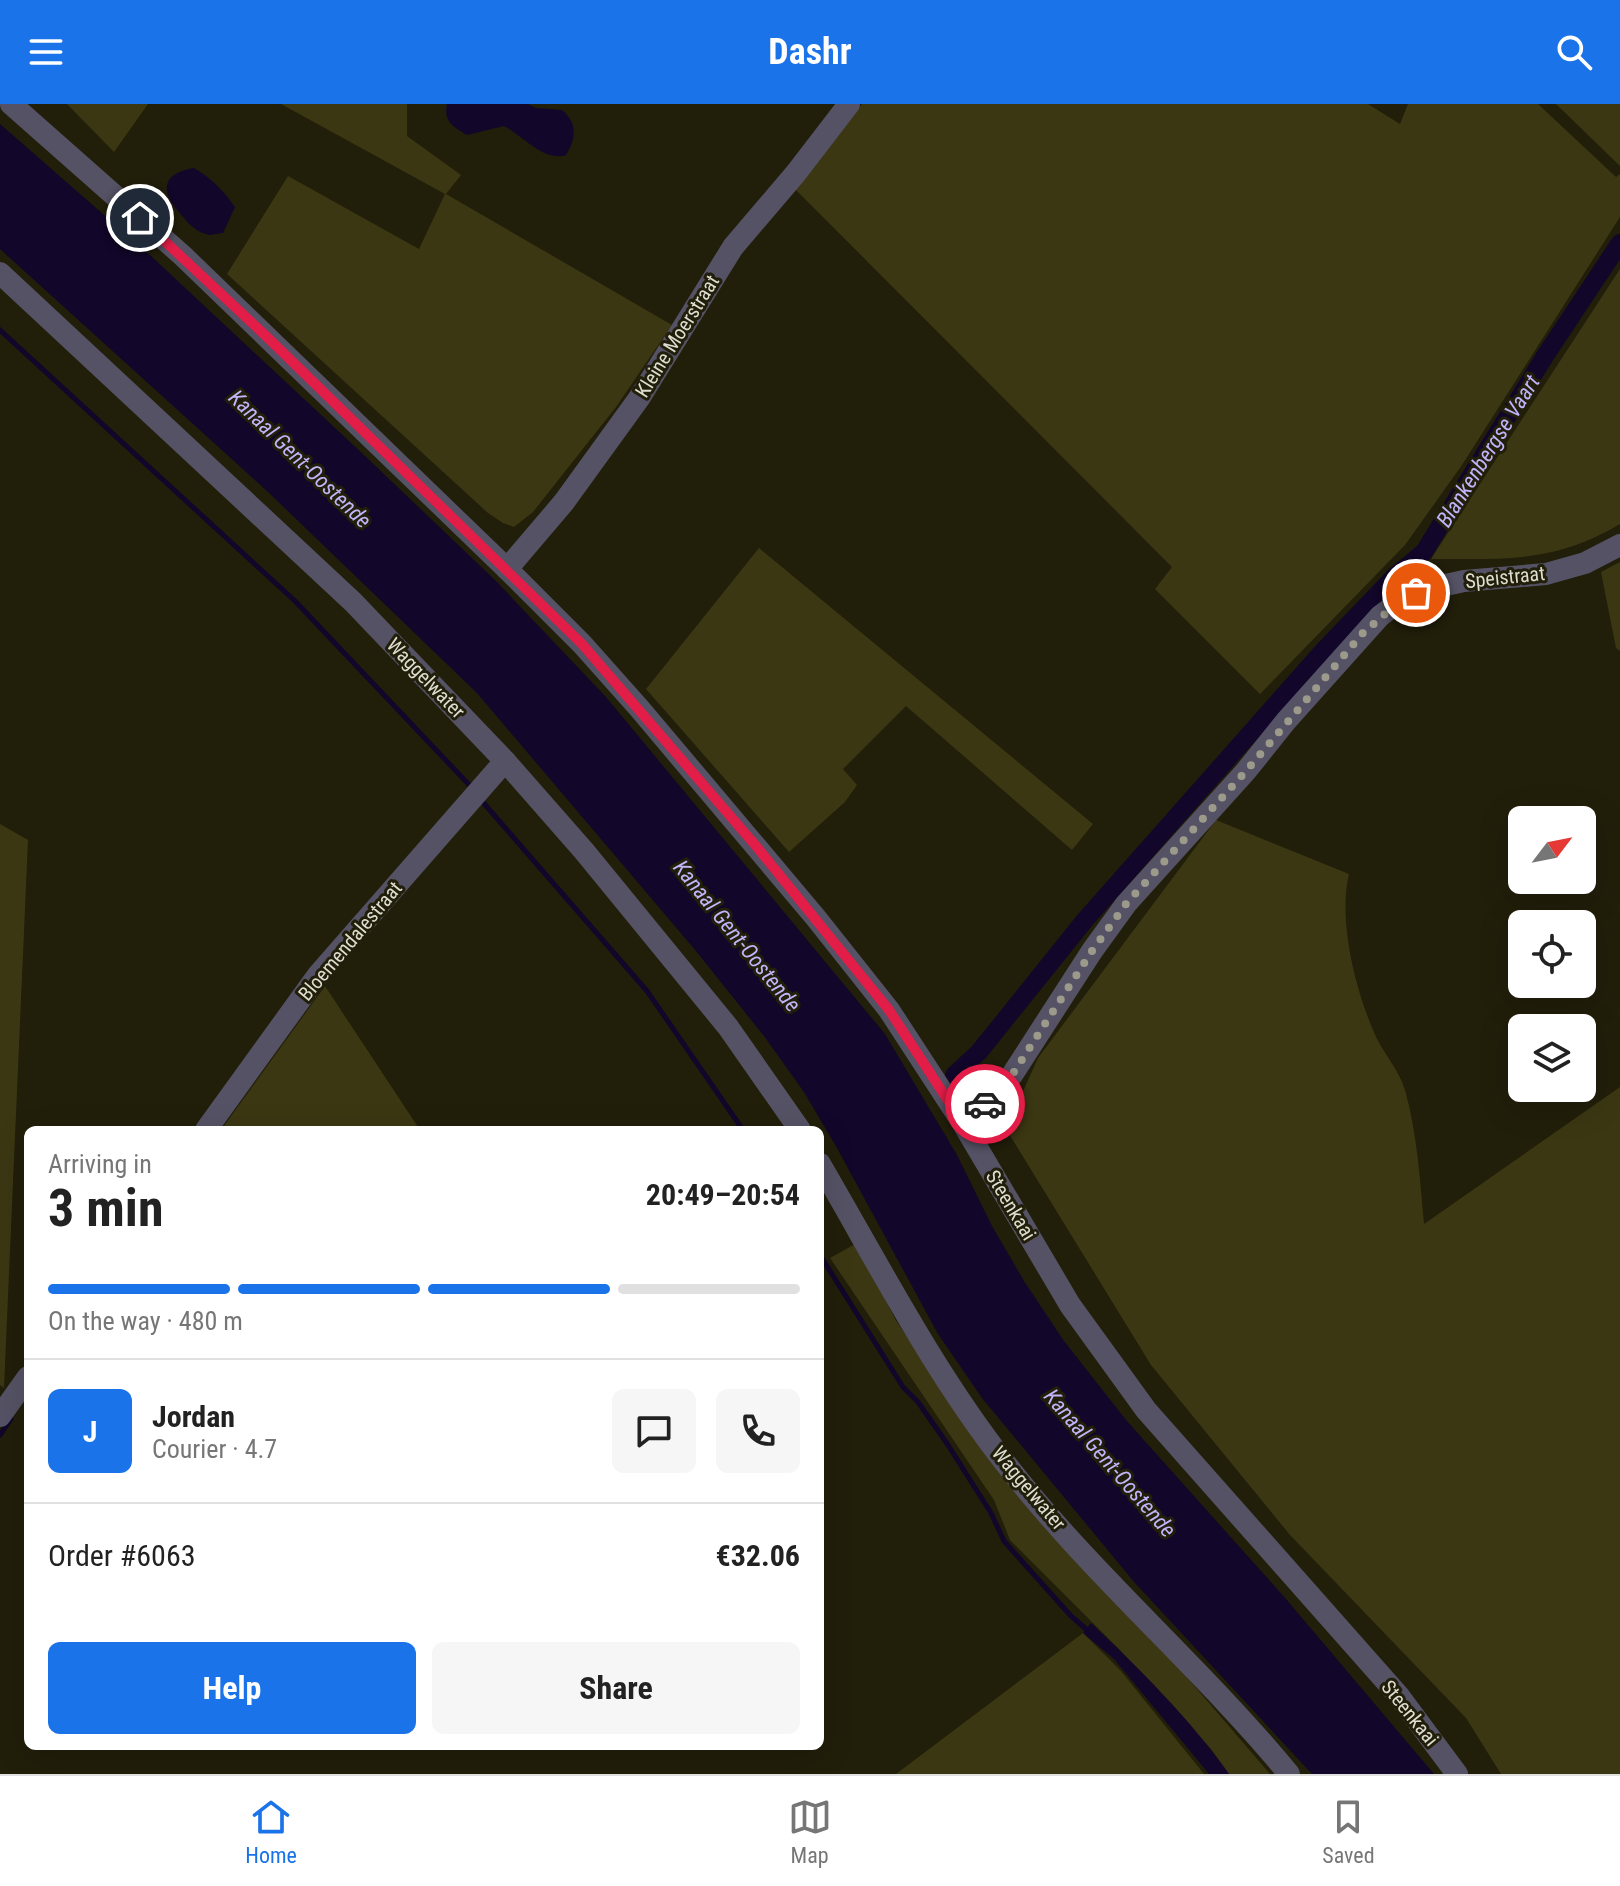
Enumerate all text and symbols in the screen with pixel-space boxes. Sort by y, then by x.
icon: menu [24,30,68,74]
icon: search [1552,30,1596,74]
text: Dashr [768,31,852,73]
pin [106,184,174,252]
icon: home [118,196,162,240]
street label: Kleine Moerstraat [630,270,724,402]
water label: Blankenbergse Vaart [1431,370,1545,531]
water label: Kanaal Gent-Oostende [224,385,376,533]
pin [1382,559,1450,627]
street label: Speistraat [1464,561,1546,593]
icon: bag [1394,571,1438,615]
street label: Waggelwater [382,633,470,723]
north arrow [1508,806,1596,894]
map controls [1508,806,1596,1102]
water label: Kanaal Gent-Oostende [668,855,806,1017]
street label: Bloemendalestraat [293,876,407,1006]
button: locate [1508,910,1596,998]
button: layers [1508,1014,1596,1102]
courier [945,1064,1025,1144]
icon: car [963,1082,1007,1126]
text: Arriving in [48,1149,152,1179]
street label: Steenkaai [981,1166,1041,1244]
text: 20:49–20:54 [646,1177,800,1212]
text: 3 min [48,1178,164,1239]
text: On the way · 480 m [48,1306,243,1336]
water label: Kanaal Gent-Oostende [1039,1384,1181,1542]
button: chat [612,1389,696,1473]
button: phone [716,1389,800,1473]
text: Jordan [152,1399,235,1434]
text: J [83,1414,97,1449]
text: Courier · 4.7 [152,1434,277,1464]
street label: Waggelwater [987,1441,1071,1535]
text: Order #6063 [48,1538,196,1573]
text: €32.06 [715,1538,800,1573]
button: Help [48,1642,416,1734]
button: Share [432,1642,800,1734]
street label: Steenkaai [1376,1675,1444,1751]
tab: Home [245,1795,297,1868]
tab: Map [788,1795,832,1868]
tab: Saved [1322,1795,1375,1868]

